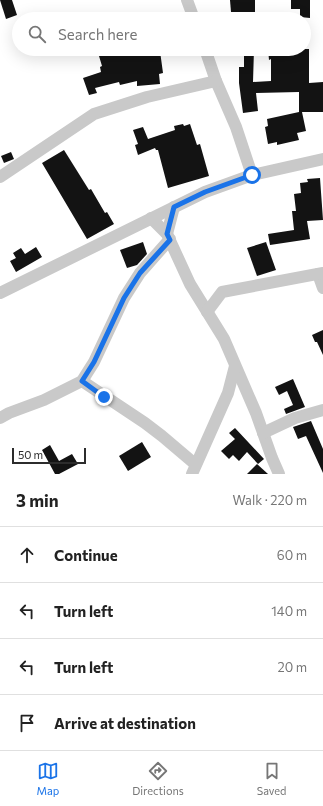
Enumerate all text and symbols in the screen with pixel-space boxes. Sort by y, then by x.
search box [12,12,311,56]
icon: search [26,23,48,45]
text: Search here [58,25,137,43]
route start [243,166,261,184]
route end [95,388,113,406]
scale bar [12,446,86,465]
text: 50 m [18,448,43,461]
text: 3 min [16,490,59,511]
text: Walk · 220 m [233,492,307,508]
icon: ahead [16,544,38,566]
text: Continue [54,546,118,564]
text: 60 m [277,547,307,563]
icon: left [16,600,38,622]
text: Turn left [54,602,113,620]
text: 140 m [271,603,307,619]
icon: left [16,656,38,678]
text: Turn left [54,658,113,676]
text: 20 m [278,659,307,675]
icon: arrive [16,712,38,734]
text: Arrive at destination [54,714,196,732]
tab: Map [37,760,59,797]
tab: Directions [132,760,184,797]
tab: Saved [257,760,286,797]

